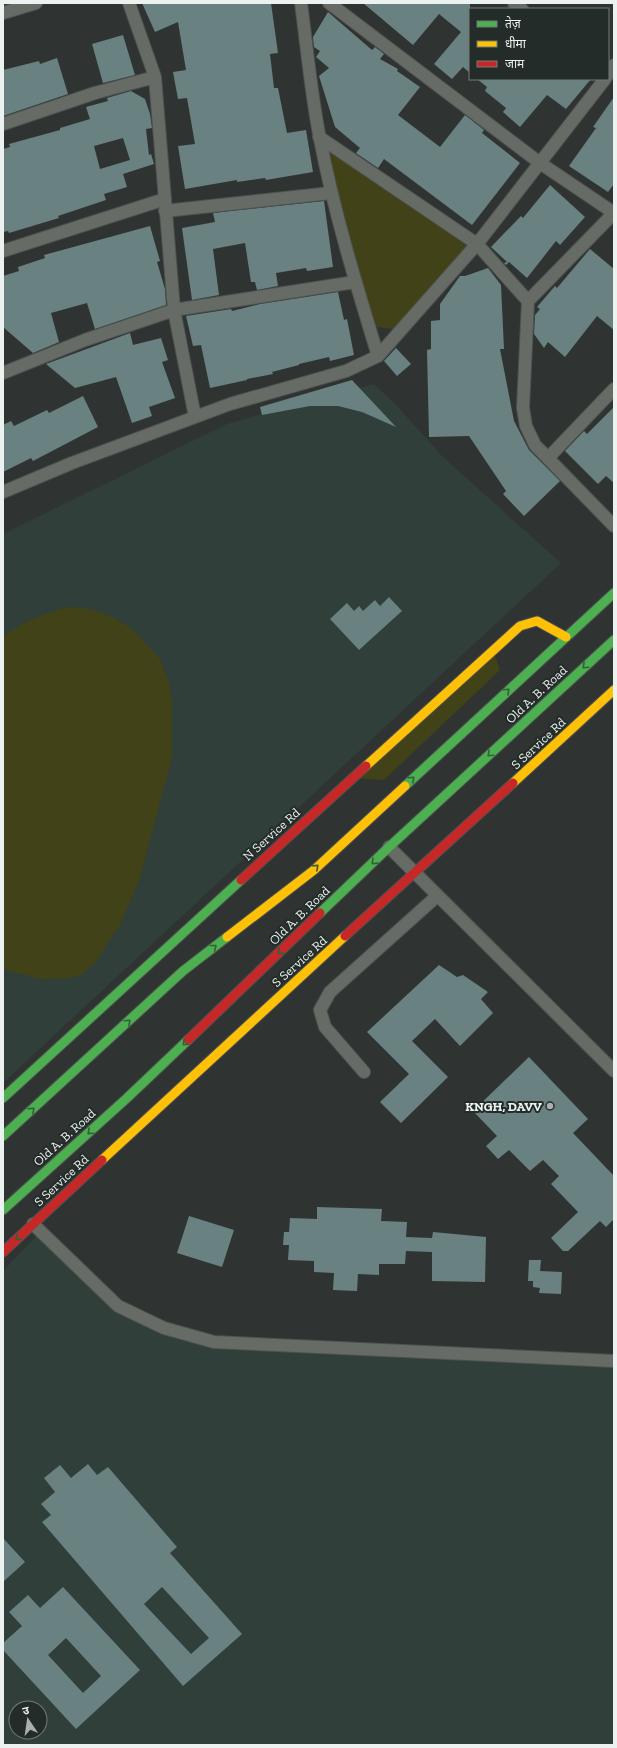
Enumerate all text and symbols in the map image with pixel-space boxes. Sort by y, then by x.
legend [469,8,609,80]
text: तेज़ [505,16,522,31]
text: धीमा [505,36,527,51]
text: जाम [505,57,525,71]
one-way arrow [582,661,590,669]
street label: Old A. B. Road [503,662,570,726]
one-way arrow [503,689,510,696]
street label: S Service Rd [508,714,569,772]
one-way arrow [487,750,495,757]
one-way arrow [407,777,415,784]
street label: N Service Rd [240,805,303,864]
one-way arrow [371,857,379,864]
one-way arrow [311,865,319,872]
street label: Old A. B. Road [266,883,333,948]
street label: S Service Rd [269,933,330,990]
one-way arrow [209,945,216,952]
one-way arrow [277,947,285,955]
one-way arrow [123,1020,130,1027]
one-way arrow [182,1038,190,1046]
place label: KNGH, DAVV [465,1099,542,1114]
marker: KNGH, DAVV [545,1101,555,1111]
street label: Old A. B. Road [30,1106,98,1169]
one-way arrow [27,1107,35,1114]
one-way arrow [87,1127,95,1134]
street label: S Service Rd [31,1151,92,1209]
one-way arrow [15,1233,23,1241]
north arrow [8,1700,48,1740]
text: उ [21,1704,31,1718]

